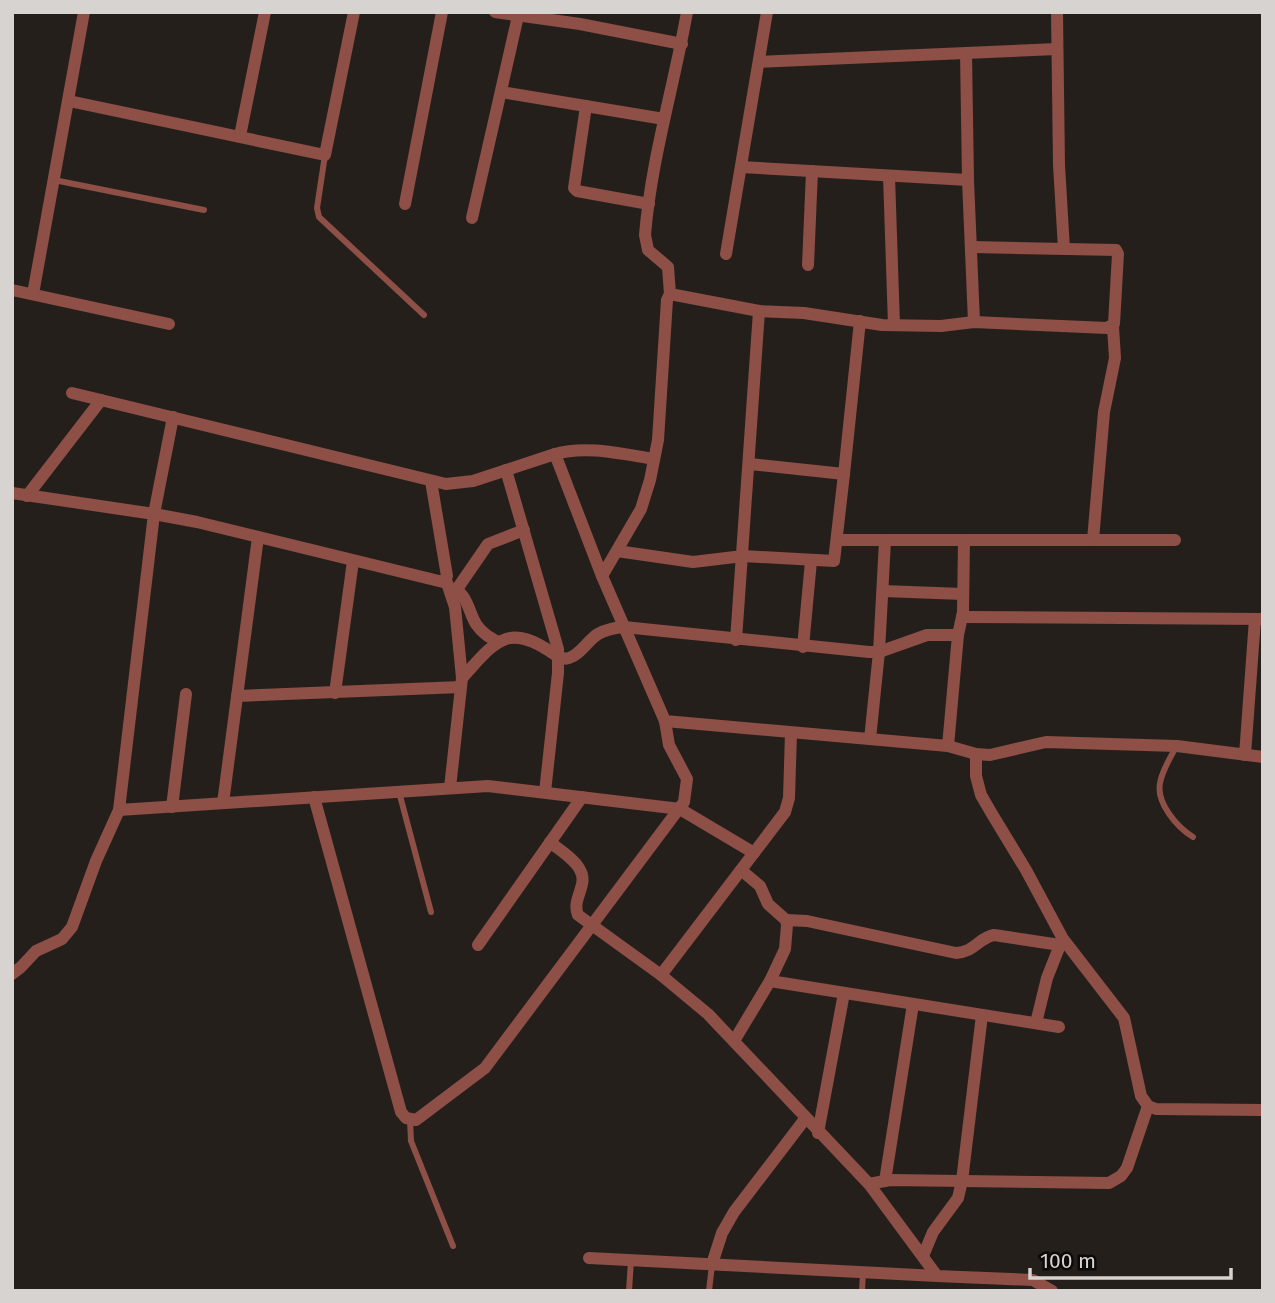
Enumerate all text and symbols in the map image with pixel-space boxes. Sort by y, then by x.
scale bar [1030,1236,1231,1280]
text: 100 m [1040,1248,1096,1274]

